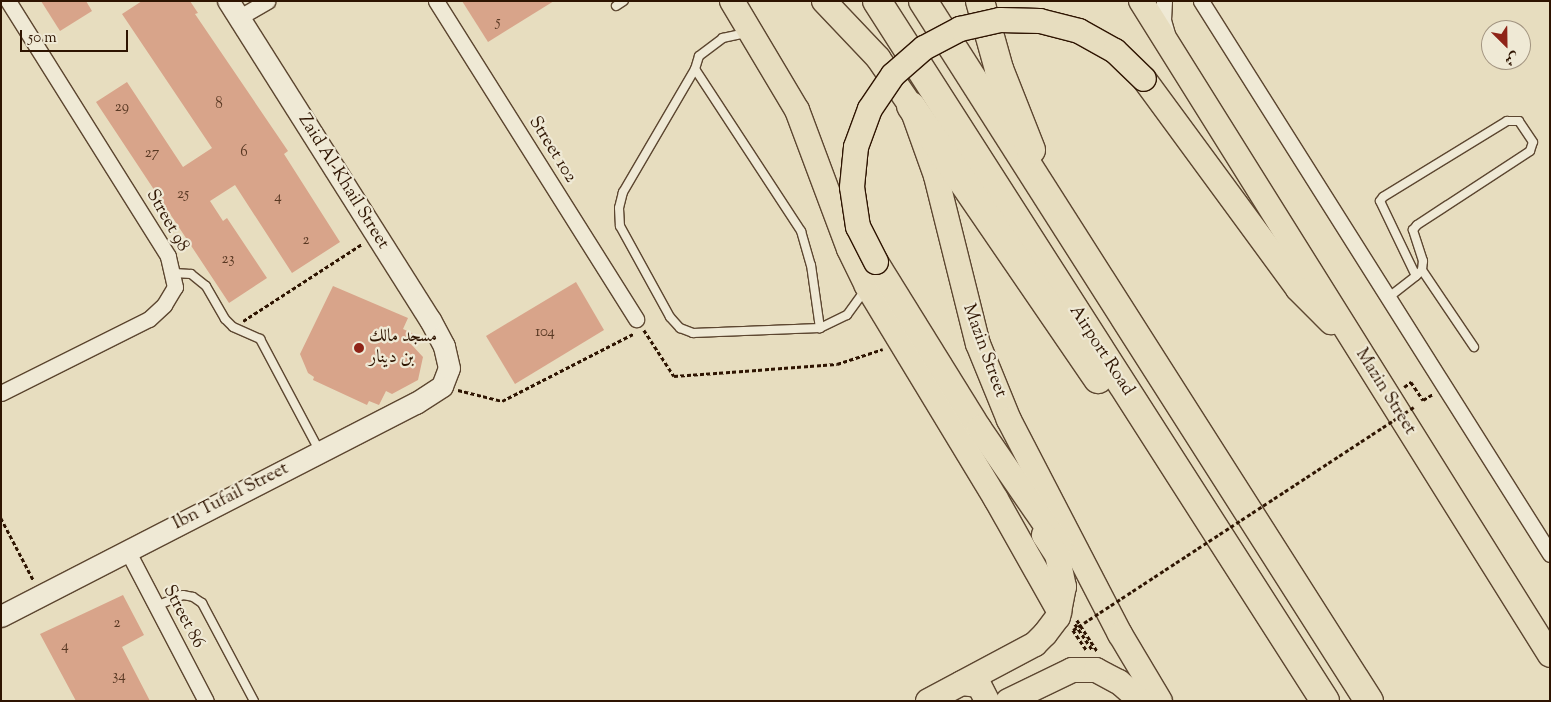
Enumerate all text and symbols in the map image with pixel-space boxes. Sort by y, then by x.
house number: 5 [495,14,501,32]
scale bar [22,20,130,52]
north arrow [1481,20,1531,70]
text: 50 m [28,28,57,49]
text: ش [1501,46,1522,70]
house number: 8 [215,96,223,114]
house number: 29 [115,99,129,117]
street label: Zaid Al-Khail Street [293,110,393,254]
street label: Street 102 [523,113,581,187]
house number: 6 [240,144,248,162]
house number: 27 [145,145,159,163]
street label: Street 98 [141,186,193,256]
house number: 25 [177,186,189,204]
house number: 4 [274,189,282,207]
house number: 2 [302,232,310,250]
house number: 23 [221,251,235,269]
street label: Mazin Street [957,301,1011,401]
street label: Airport Road [1064,302,1138,400]
house number: 104 [535,324,555,342]
place label: مسجد مالك بن دينار [369,327,437,369]
marker: مسجد مالك بن دينار [353,342,365,354]
street label: Mazin Street [1350,345,1420,439]
street label: Ibn Tufail Street [170,459,292,535]
street label: Street 86 [157,582,209,652]
house number: 2 [113,615,121,633]
house number: 4 [61,638,69,656]
house number: 34 [112,668,126,686]

